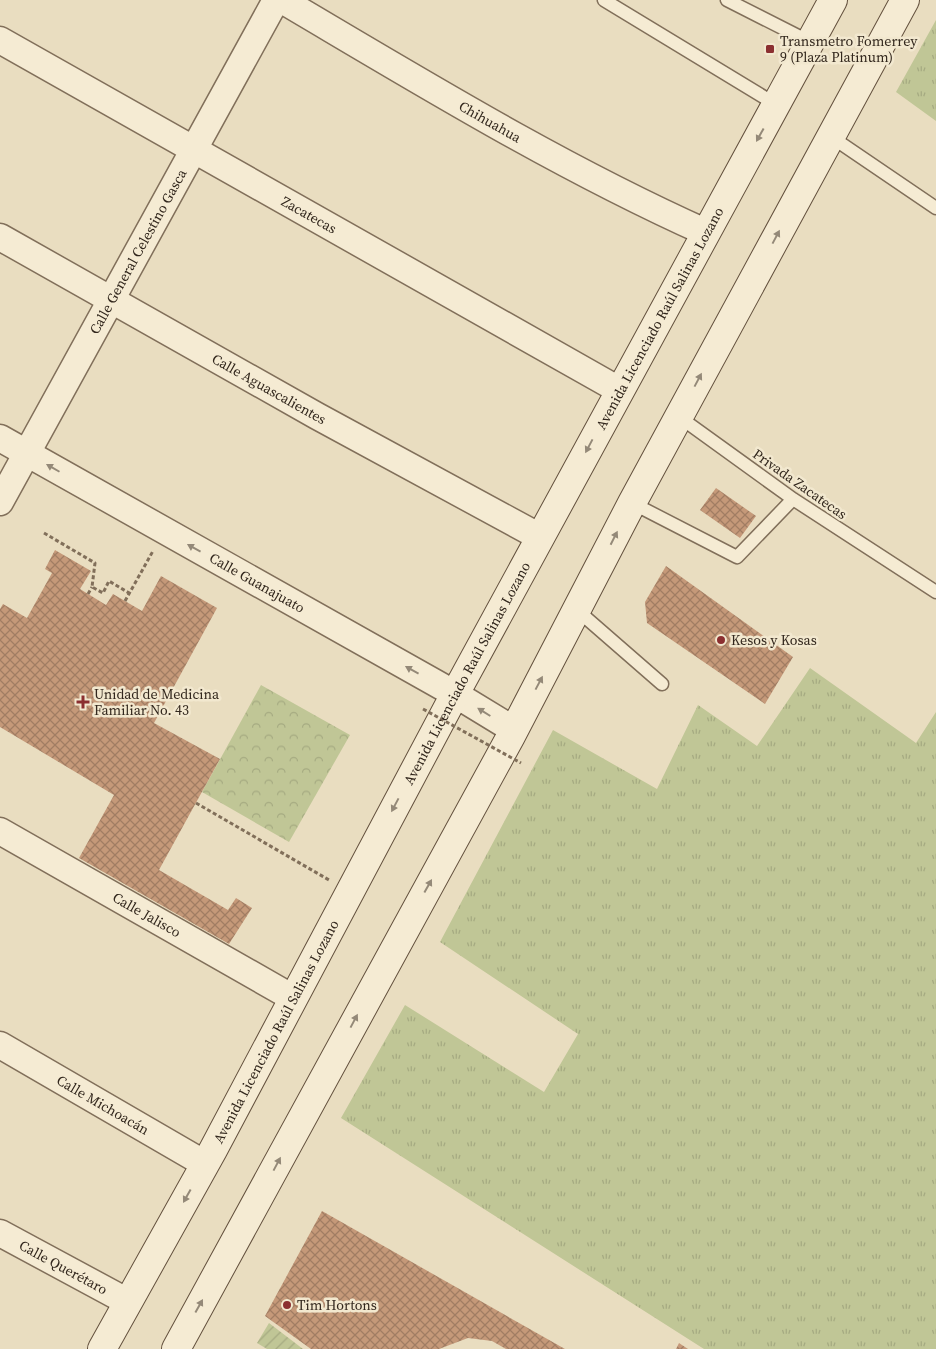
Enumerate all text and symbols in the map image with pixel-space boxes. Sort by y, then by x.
place label: Transmetro Fomerrey 9 (Plaza Platinum) [780,31,918,67]
marker: Transmetro Fomerrey 9 (Plaza Platinum) [764,43,776,55]
street label: Chihuahua [455,96,526,148]
one-way arrow [755,129,764,142]
street label: Calle General Celestino Gasca [84,164,192,338]
street label: Zacatecas [278,191,340,238]
street label: Avenida Licenciado Raúl Salinas Lozano [591,203,729,433]
one-way arrow [772,229,780,244]
street label: Calle Aguascalientes [208,349,330,429]
one-way arrow [694,372,702,387]
one-way arrow [584,439,593,453]
street label: Privada Zacatecas [749,444,851,524]
one-way arrow [45,464,60,472]
one-way arrow [610,531,618,546]
one-way arrow [188,543,201,552]
street label: Calle Guanajuato [206,548,309,618]
street label: Avenida Licenciado Raúl Salinas Lozano [399,558,535,788]
place label: Kesos y Kosas [731,630,817,650]
marker: Kesos y Kosas [715,634,727,646]
one-way arrow [405,666,420,674]
one-way arrow [535,676,543,690]
place label: Unidad de Medicina Familiar No. 43 [94,684,220,720]
marker: Unidad de Medicina Familiar No. 43 [76,695,90,709]
one-way arrow [478,707,491,717]
one-way arrow [391,798,400,812]
one-way arrow [423,879,432,893]
street label: Calle Jalisco [109,887,185,942]
street label: Avenida Licenciado Raúl Salinas Lozano [208,916,344,1147]
one-way arrow [350,1014,359,1028]
street label: Calle Michoacán [53,1070,153,1140]
one-way arrow [273,1157,282,1171]
one-way arrow [183,1188,191,1203]
street label: Calle Querétaro [16,1235,111,1299]
place label: Tim Hortons [297,1295,377,1315]
one-way arrow [195,1299,203,1314]
marker: Tim Hortons [281,1299,293,1311]

